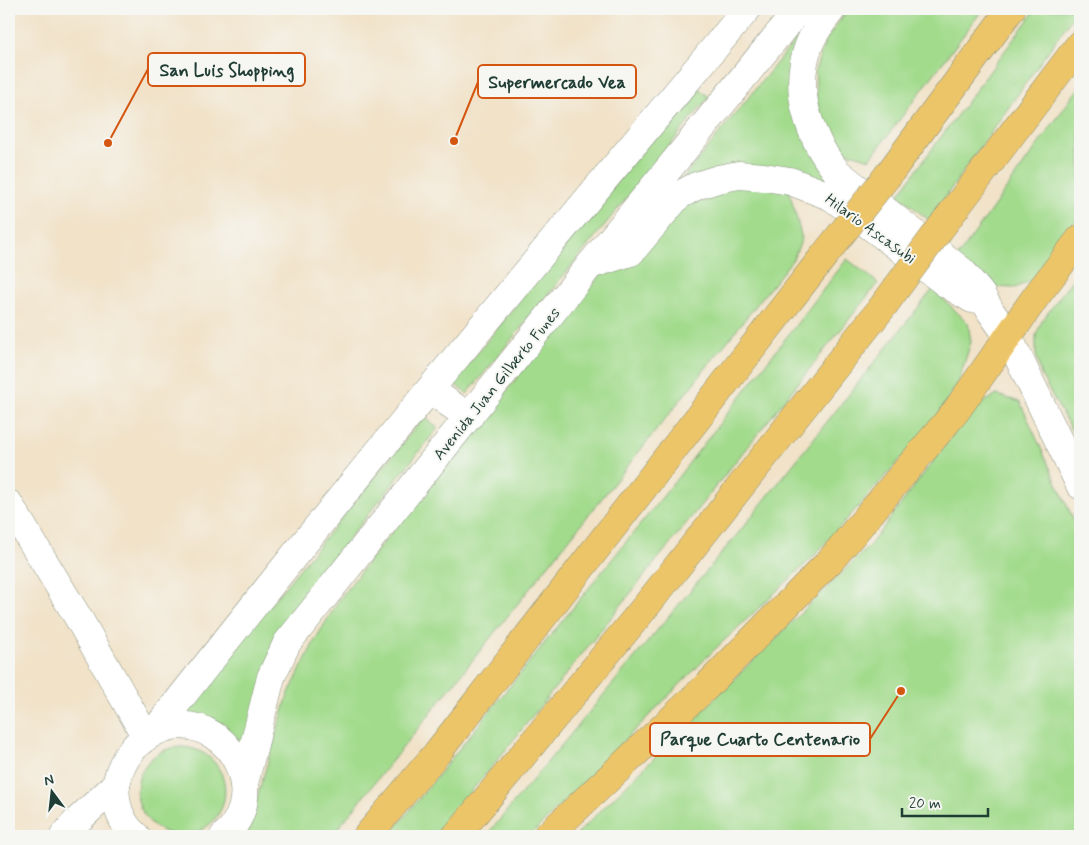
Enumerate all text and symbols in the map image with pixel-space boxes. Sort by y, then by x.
callout: San Luis Shopping [148,53,305,86]
text: San Luis Shopping [160,59,295,83]
callout: Supermercado Vea [478,65,636,98]
text: Supermercado Vea [488,71,626,95]
street label: Hilario Ascasubi [820,189,920,269]
street label: Avenida Juan Gilberto Funes [429,303,565,465]
callout: Parque Cuarto Centenario [650,723,870,756]
text: Parque Cuarto Centenario [660,728,860,752]
north arrow [28,768,78,818]
text: N [42,771,56,790]
scale bar [902,785,988,817]
text: 20 m [909,794,941,814]

